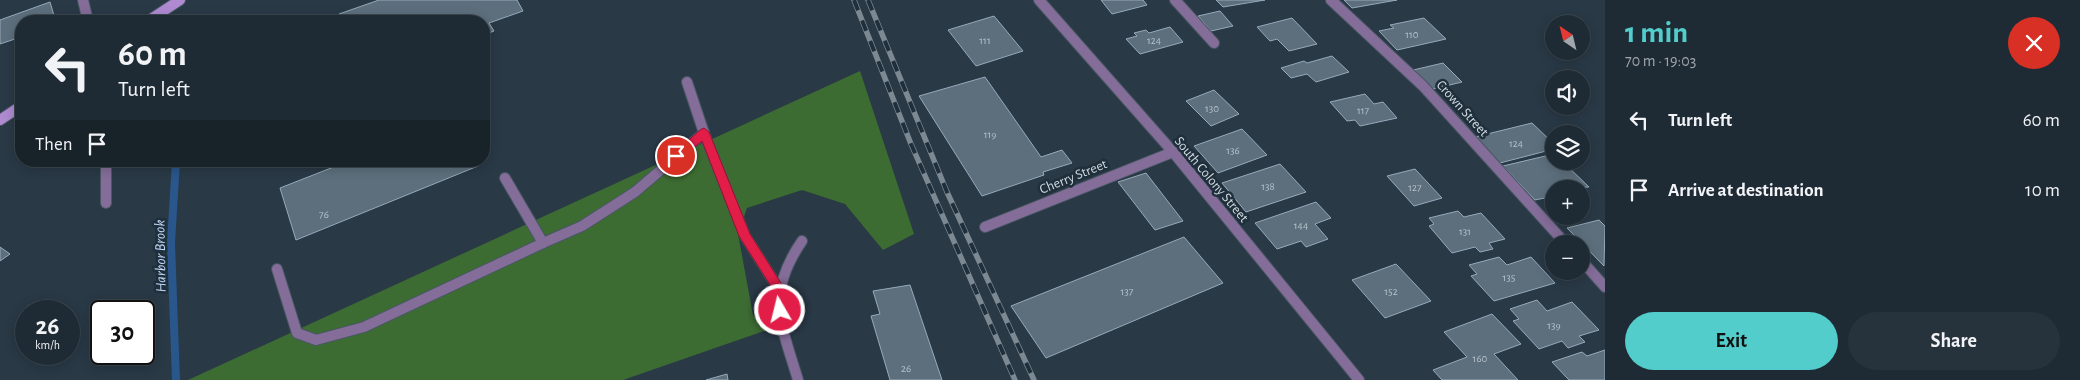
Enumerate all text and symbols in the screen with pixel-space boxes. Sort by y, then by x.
north arrow [1545,15,1590,60]
map controls [1545,15,1590,280]
button: close [2008,17,2060,69]
text: 1 min [1625,18,1688,48]
house number: 110 [1405,29,1419,40]
icon: left [35,35,100,100]
house number: 111 [979,35,991,46]
house number: 124 [1147,35,1161,46]
text: 60 m [118,37,187,72]
text: 70 m · 19:03 [1625,53,1696,69]
button: sound [1545,70,1590,115]
text: Turn left [118,78,190,100]
street label: Crown Street [1434,78,1491,140]
house number: 130 [1205,103,1219,114]
house number: 117 [1357,105,1369,116]
icon: left [1625,106,1653,134]
text: Turn left [1668,111,1732,130]
text: 60 m [2023,111,2060,130]
button: layers [1545,125,1590,170]
house number: 119 [984,129,996,140]
icon: arrive [83,130,111,158]
street label: South Colony Street [1172,134,1251,225]
text: Then [35,135,73,154]
pin [655,135,697,177]
house number: 124 [1509,138,1523,149]
icon: arrive [662,142,690,170]
house number: 136 [1226,145,1240,156]
street label: Cherry Street [1038,157,1110,197]
icon: arrive [1625,176,1653,204]
button: + [1545,180,1590,225]
house number: 138 [1261,181,1275,192]
text: Arrive at destination [1668,181,1824,200]
text: 10 m [2025,181,2060,200]
house number: 127 [1408,182,1422,193]
house number: 76 [319,209,329,220]
water label: Harbor Brook [152,220,169,292]
house number: 144 [1294,220,1308,231]
house number: 131 [1459,226,1471,237]
button: − [1545,235,1590,280]
house number: 135 [1503,272,1516,283]
position arrow [753,283,805,335]
house number: 137 [1121,286,1134,297]
house number: 152 [1384,286,1398,297]
speed limit sign: 30 [90,300,155,365]
button: Exit [1625,312,1838,370]
button: Share [1848,312,2060,370]
text: 26 [36,314,59,339]
house number: 139 [1547,320,1561,331]
text: km/h [35,339,60,351]
house number: 160 [1473,353,1488,364]
house number: 26 [901,363,911,374]

